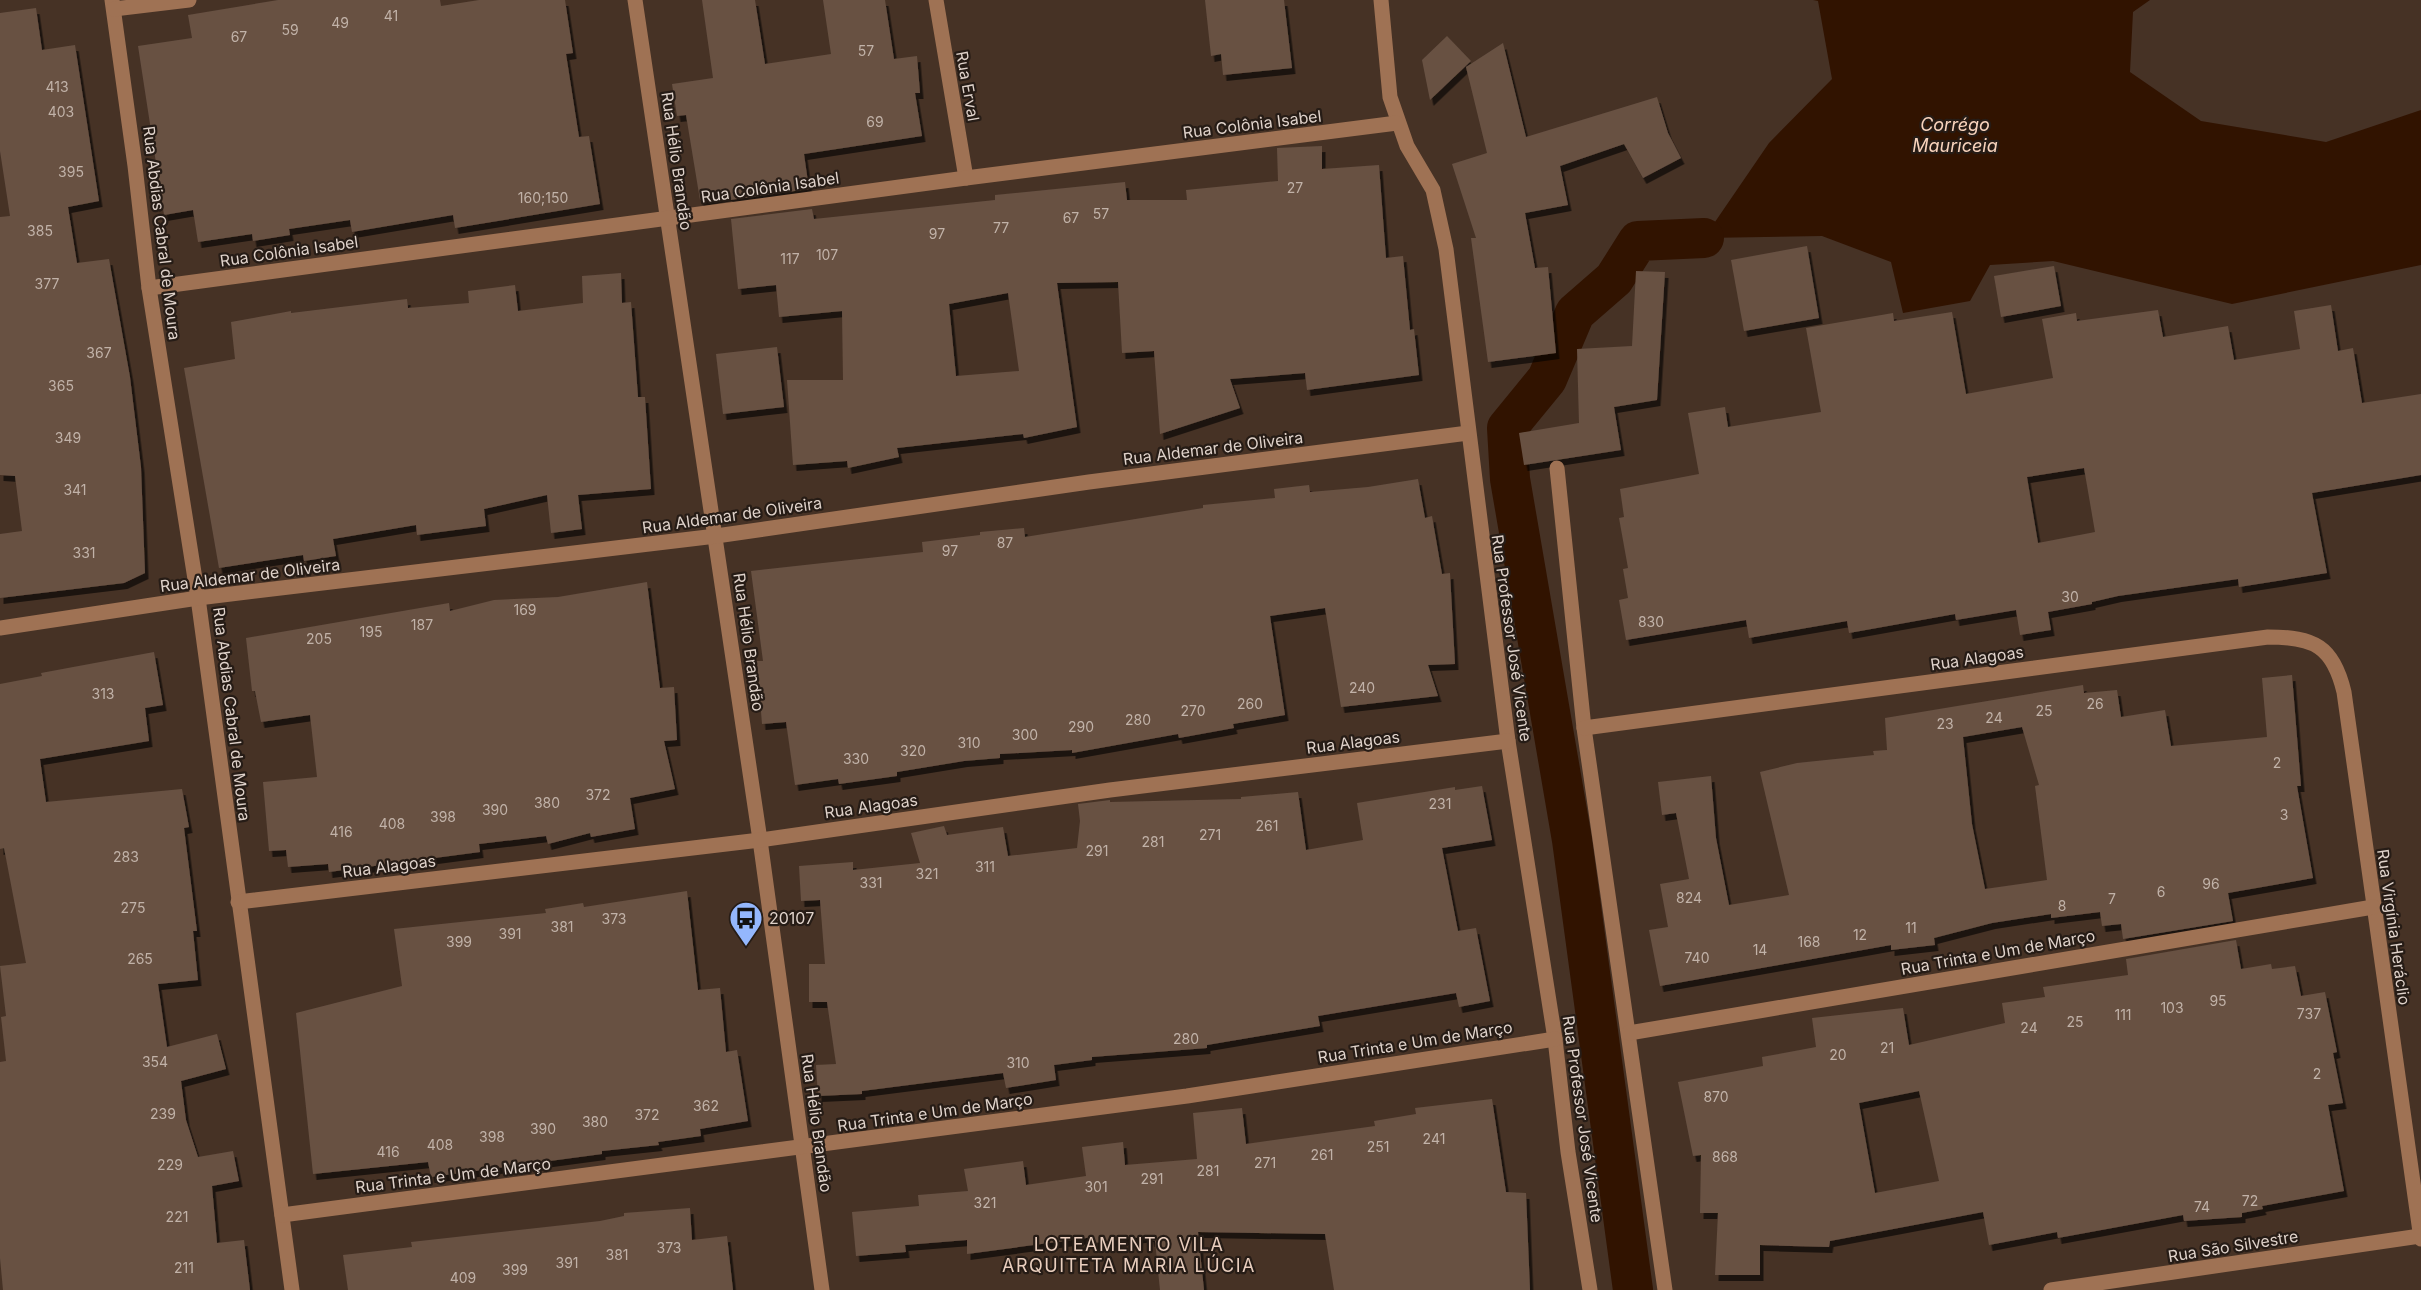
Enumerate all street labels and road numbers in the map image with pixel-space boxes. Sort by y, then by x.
street label: Rua Erval [952,49,984,123]
street label: Rua Hélio Brandão [657,90,697,232]
street label: Rua Colônia Isabel [1182,106,1322,142]
street label: Rua Abdias Cabral de Moura [139,125,185,341]
street label: Rua Colônia Isabel [700,167,840,207]
street label: Rua Colônia Isabel [219,231,359,271]
street label: Rua Aldemar de Oliveira [1122,427,1304,469]
street label: Rua Aldemar de Oliveira [641,492,823,538]
street label: Rua Professor José Vicente [1488,533,1536,743]
street label: Rua Aldemar de Oliveira [159,554,341,596]
street label: Rua Hélio Brandão [729,571,769,713]
street label: Rua Abdias Cabral de Moura [209,606,255,822]
street label: Rua Alagoas [1929,642,2025,674]
street label: Rua Alagoas [1305,726,1401,758]
street label: Rua Alagoas [823,790,919,822]
street label: Rua Virgínia Heráclio [2373,848,2415,1006]
street label: Rua Alagoas [341,850,437,882]
street label: Rua Trinta e Um de Março [1899,925,2097,979]
street label: Rua Professor José Vicente [1559,1014,1607,1224]
street label: Rua Trinta e Um de Março [1316,1017,1514,1067]
street label: Rua Hélio Brandão [797,1052,837,1194]
street label: Rua Trinta e Um de Março [836,1088,1034,1136]
street label: Rua Trinta e Um de Março [354,1153,552,1197]
street label: Rua São Silvestre [2167,1226,2299,1266]

